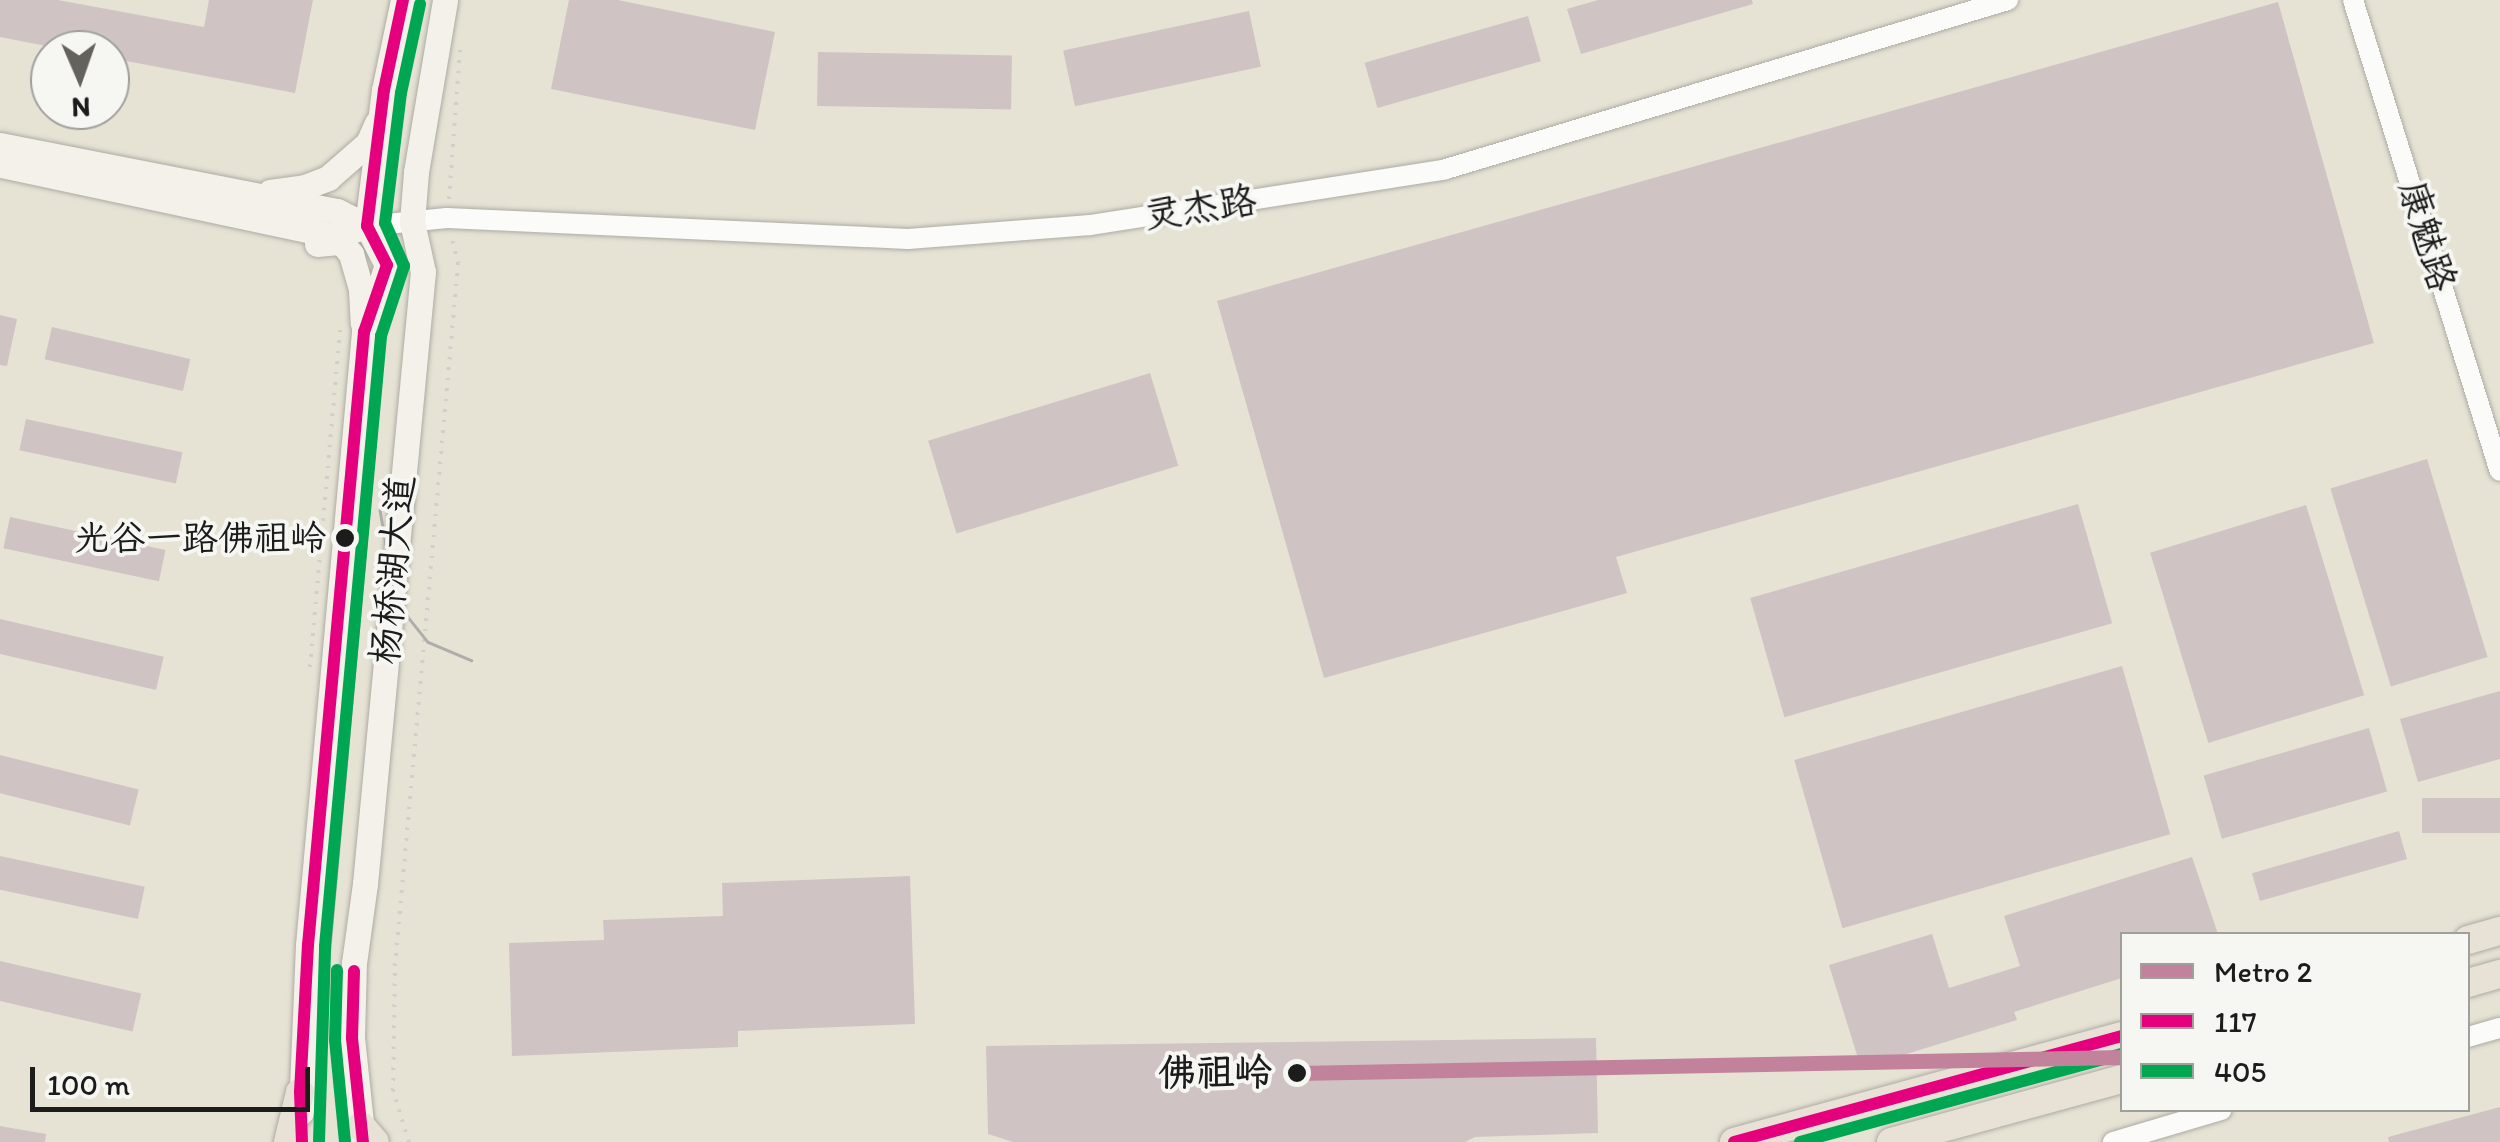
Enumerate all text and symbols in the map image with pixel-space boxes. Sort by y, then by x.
north arrow [30,30,130,130]
text: N [71,91,91,125]
street label: 康魅路 [2389,175,2465,297]
street label: 灵杰路 [1140,177,1260,239]
street label: 杨桥湖大道 [362,473,424,667]
place label: 光谷一路佛祖岭 [74,516,326,560]
marker: 光谷一路佛祖岭 [335,528,355,548]
legend [2120,932,2470,1112]
text: Metro 2 [2214,953,2312,990]
text: 117 [2214,1003,2257,1040]
scale bar [35,1047,315,1109]
place label: 佛祖岭 [1158,1050,1272,1096]
text: 405 [2214,1053,2266,1090]
marker: 佛祖岭 [1281,1057,1313,1089]
text: 100 m [47,1066,130,1103]

